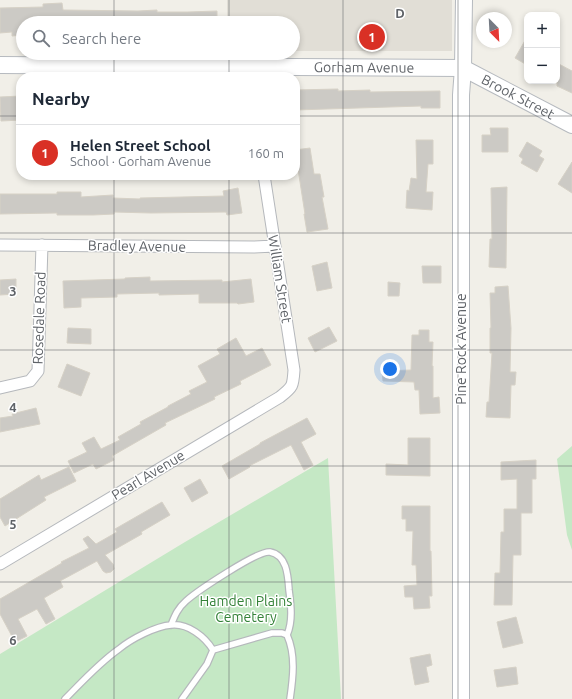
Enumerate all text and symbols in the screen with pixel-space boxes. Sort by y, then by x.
text: D [395,6,405,20]
north arrow [476,12,512,48]
map controls [524,12,560,84]
button: + [524,12,560,48]
search box [16,16,300,60]
pin: 1 [359,22,385,52]
icon: search [30,27,52,49]
text: Search here [62,30,141,47]
button: − [524,48,560,84]
street label: Gorham Avenue [314,59,414,76]
street label: Brook Street [479,71,558,123]
text: Nearby [32,89,90,108]
text: Helen Street School [70,137,211,154]
text: 1 [41,146,49,160]
text: 160 m [248,146,284,160]
text: School · Gorham Avenue [70,154,211,168]
street label: William Street [265,234,295,325]
street label: Bradley Avenue [88,237,186,255]
street label: Rosedale Road [29,271,49,365]
text: 3 [9,284,17,298]
street label: Pine Rock Avenue [453,293,469,405]
your location [380,359,400,379]
text: 4 [9,400,17,414]
street label: Pearl Avenue [109,447,187,503]
text: 5 [9,517,17,531]
park label: Hamden Plains Cemetery [200,593,292,625]
text: 6 [9,633,17,647]

